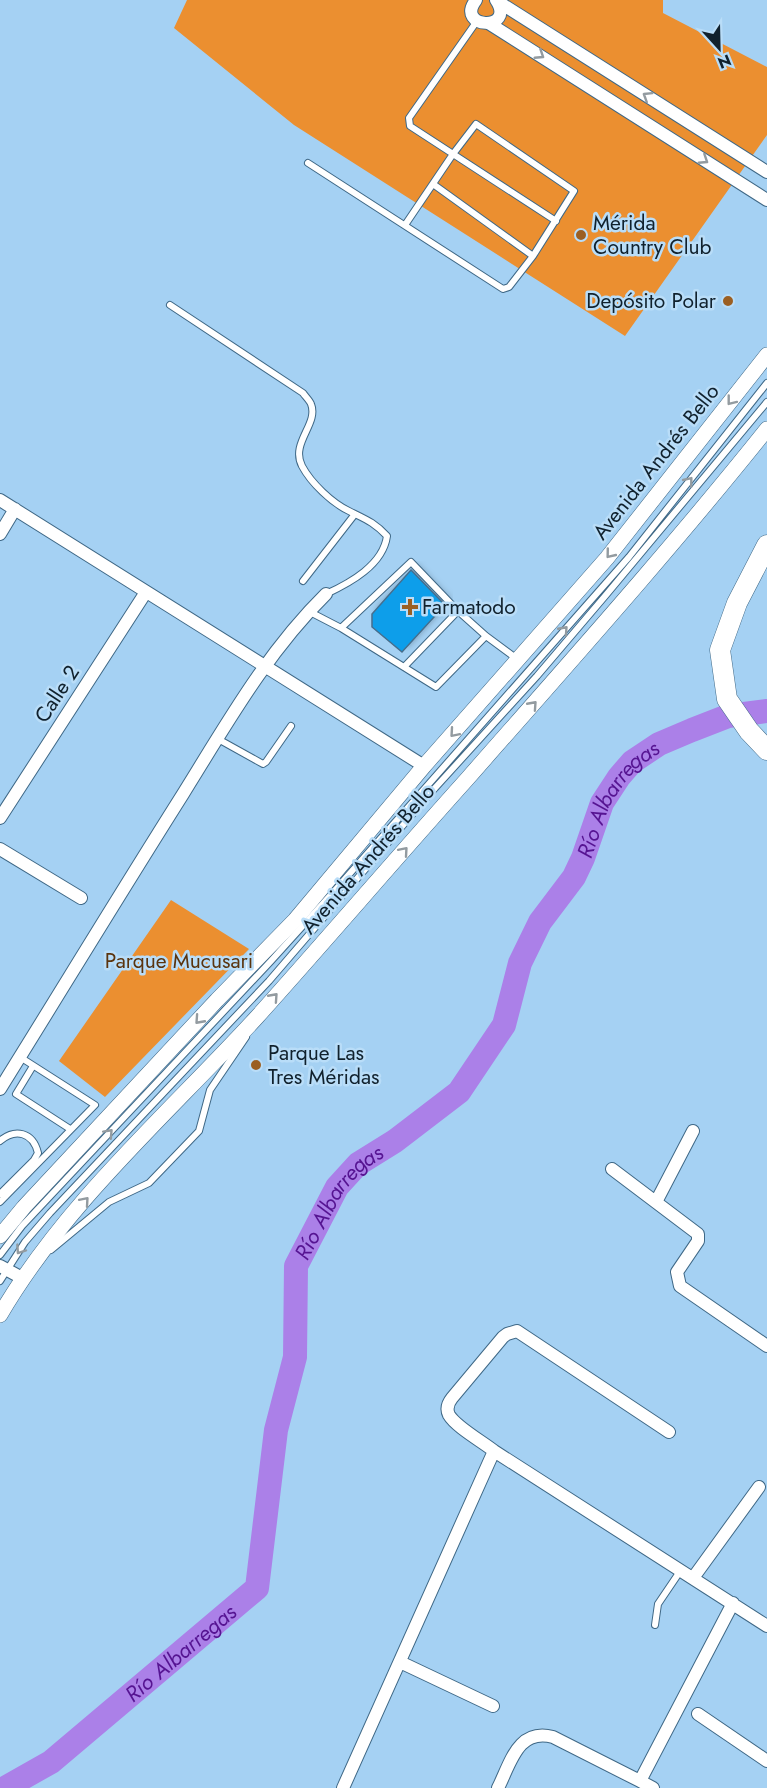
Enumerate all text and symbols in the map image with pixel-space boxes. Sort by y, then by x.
north arrow [689,18,749,78]
one-way arrow [533,48,544,59]
text: N [714,48,735,74]
one-way arrow [643,91,653,103]
one-way arrow [697,153,708,164]
place label: Mérida Country Club [593,208,712,262]
marker: Mérida Country Club [574,228,588,242]
place label: Depósito Polar [586,286,717,316]
marker: Depósito Polar [721,294,735,308]
street label: Avenida Andrés Bello [586,378,726,546]
one-way arrow [727,395,738,406]
one-way arrow [682,477,693,488]
one-way arrow [606,547,617,558]
place label: Farmatodo [422,592,516,622]
marker: Farmatodo [403,600,417,614]
one-way arrow [557,626,568,637]
street label: Calle 2 [27,659,87,729]
one-way arrow [526,701,537,712]
one-way arrow [450,726,461,737]
water label: Río Albarregas [568,732,666,862]
street label: Avenida Andrés Bello [294,777,442,941]
one-way arrow [396,847,407,858]
park label: Parque Mucusari [105,946,253,976]
one-way arrow [267,993,278,1004]
one-way arrow [195,1013,206,1024]
place label: Parque Las Tres Méridas [268,1038,380,1092]
marker: Parque Las Tres Méridas [249,1058,263,1072]
one-way arrow [102,1129,113,1140]
water label: Río Albarregas [286,1136,389,1265]
one-way arrow [78,1197,89,1208]
one-way arrow [16,1243,27,1254]
water label: Río Albarregas [117,1596,243,1709]

